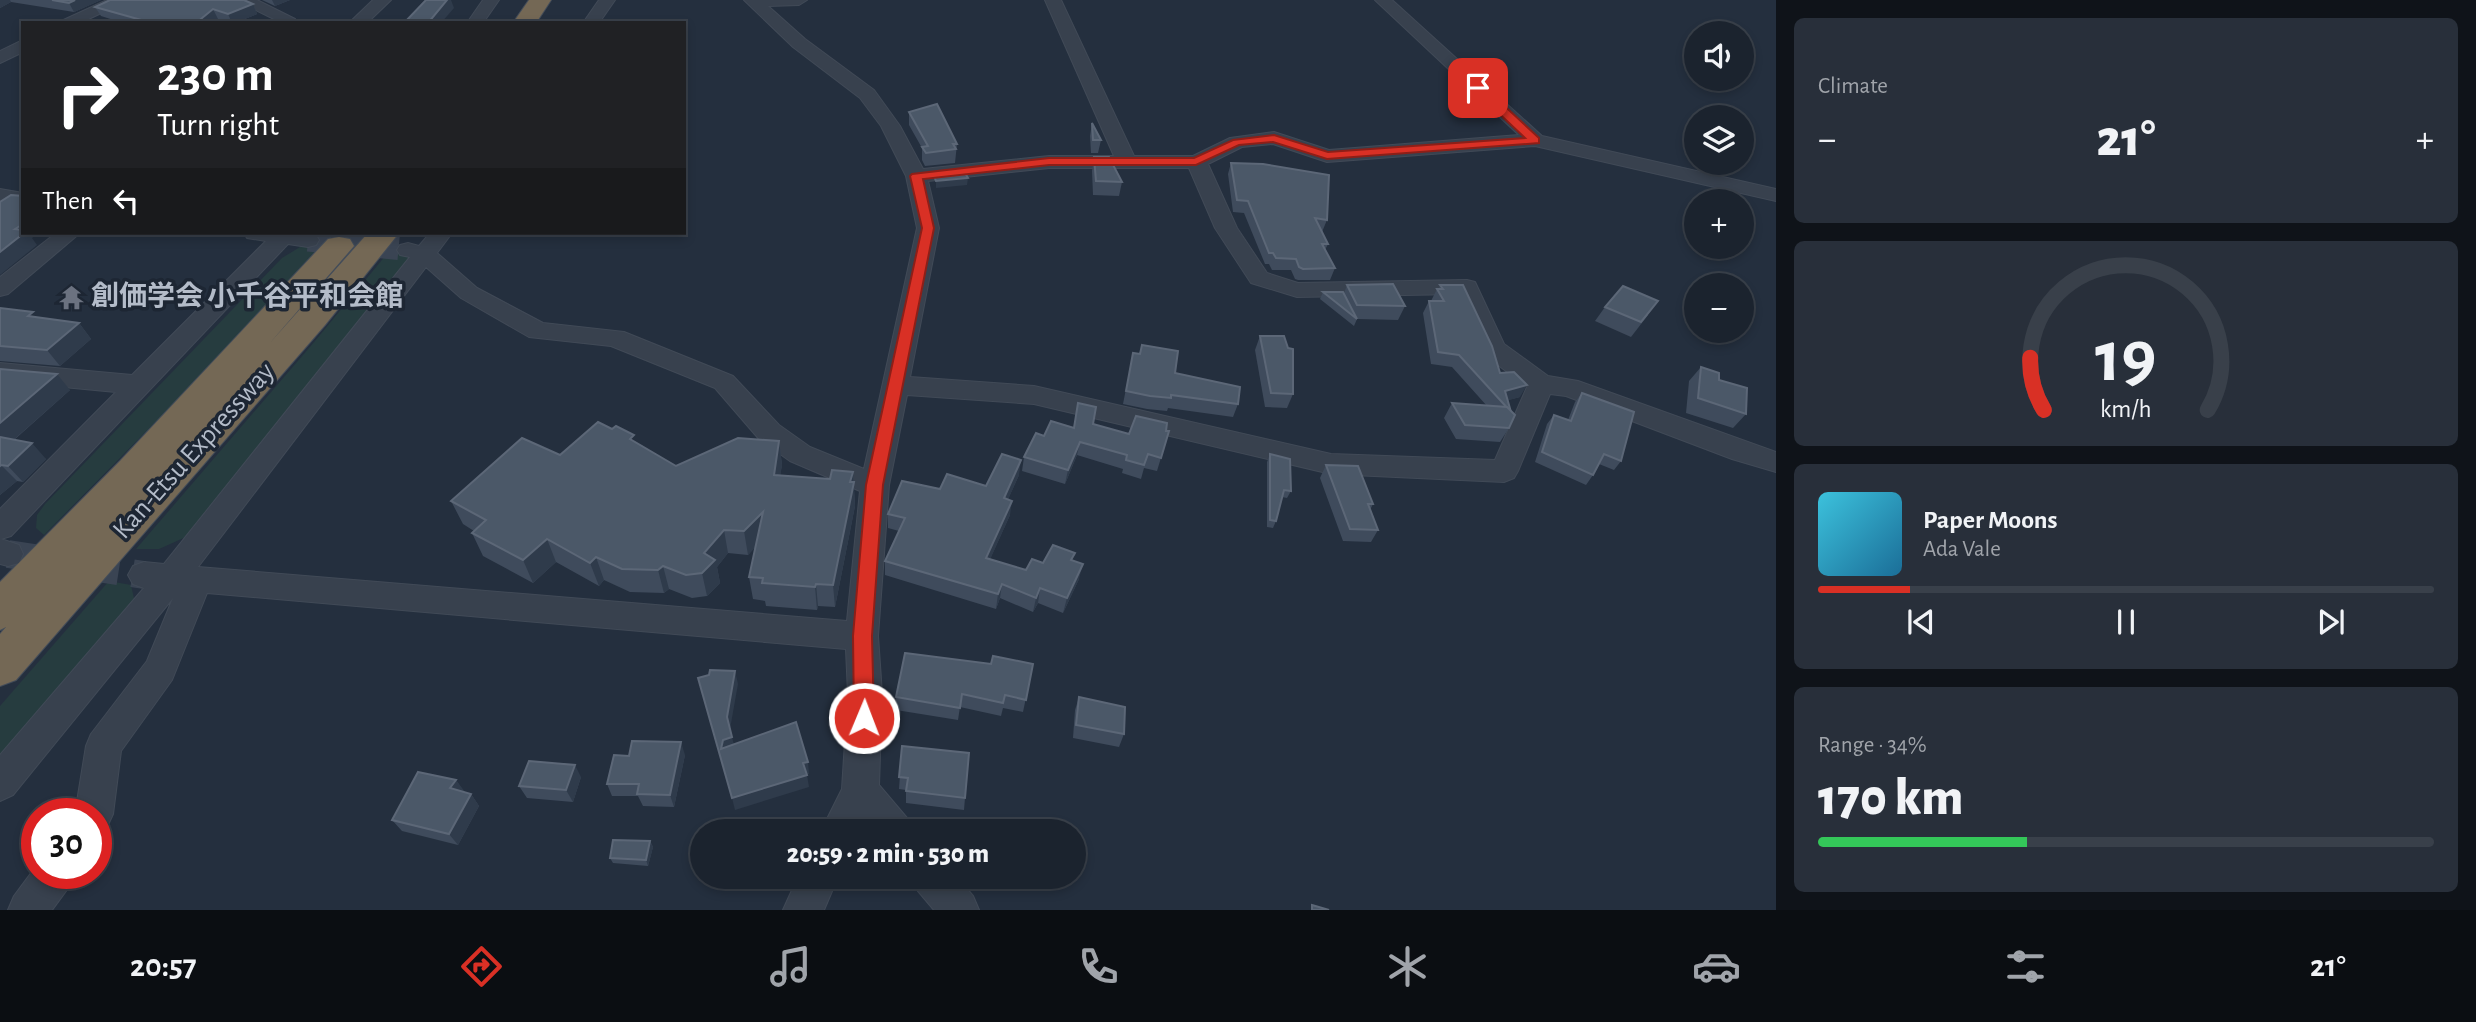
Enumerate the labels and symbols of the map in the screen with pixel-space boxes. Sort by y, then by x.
pin [1448,58,1508,118]
place label: 創価学会 小千谷平和会館 [91,281,403,311]
temple icon: 創価学会 小千谷平和会館 [57,283,85,311]
street label: Kan-Etsu Expressway [108,358,280,544]
position arrow [827,681,901,755]
speed limit sign: 30 [21,798,112,889]

